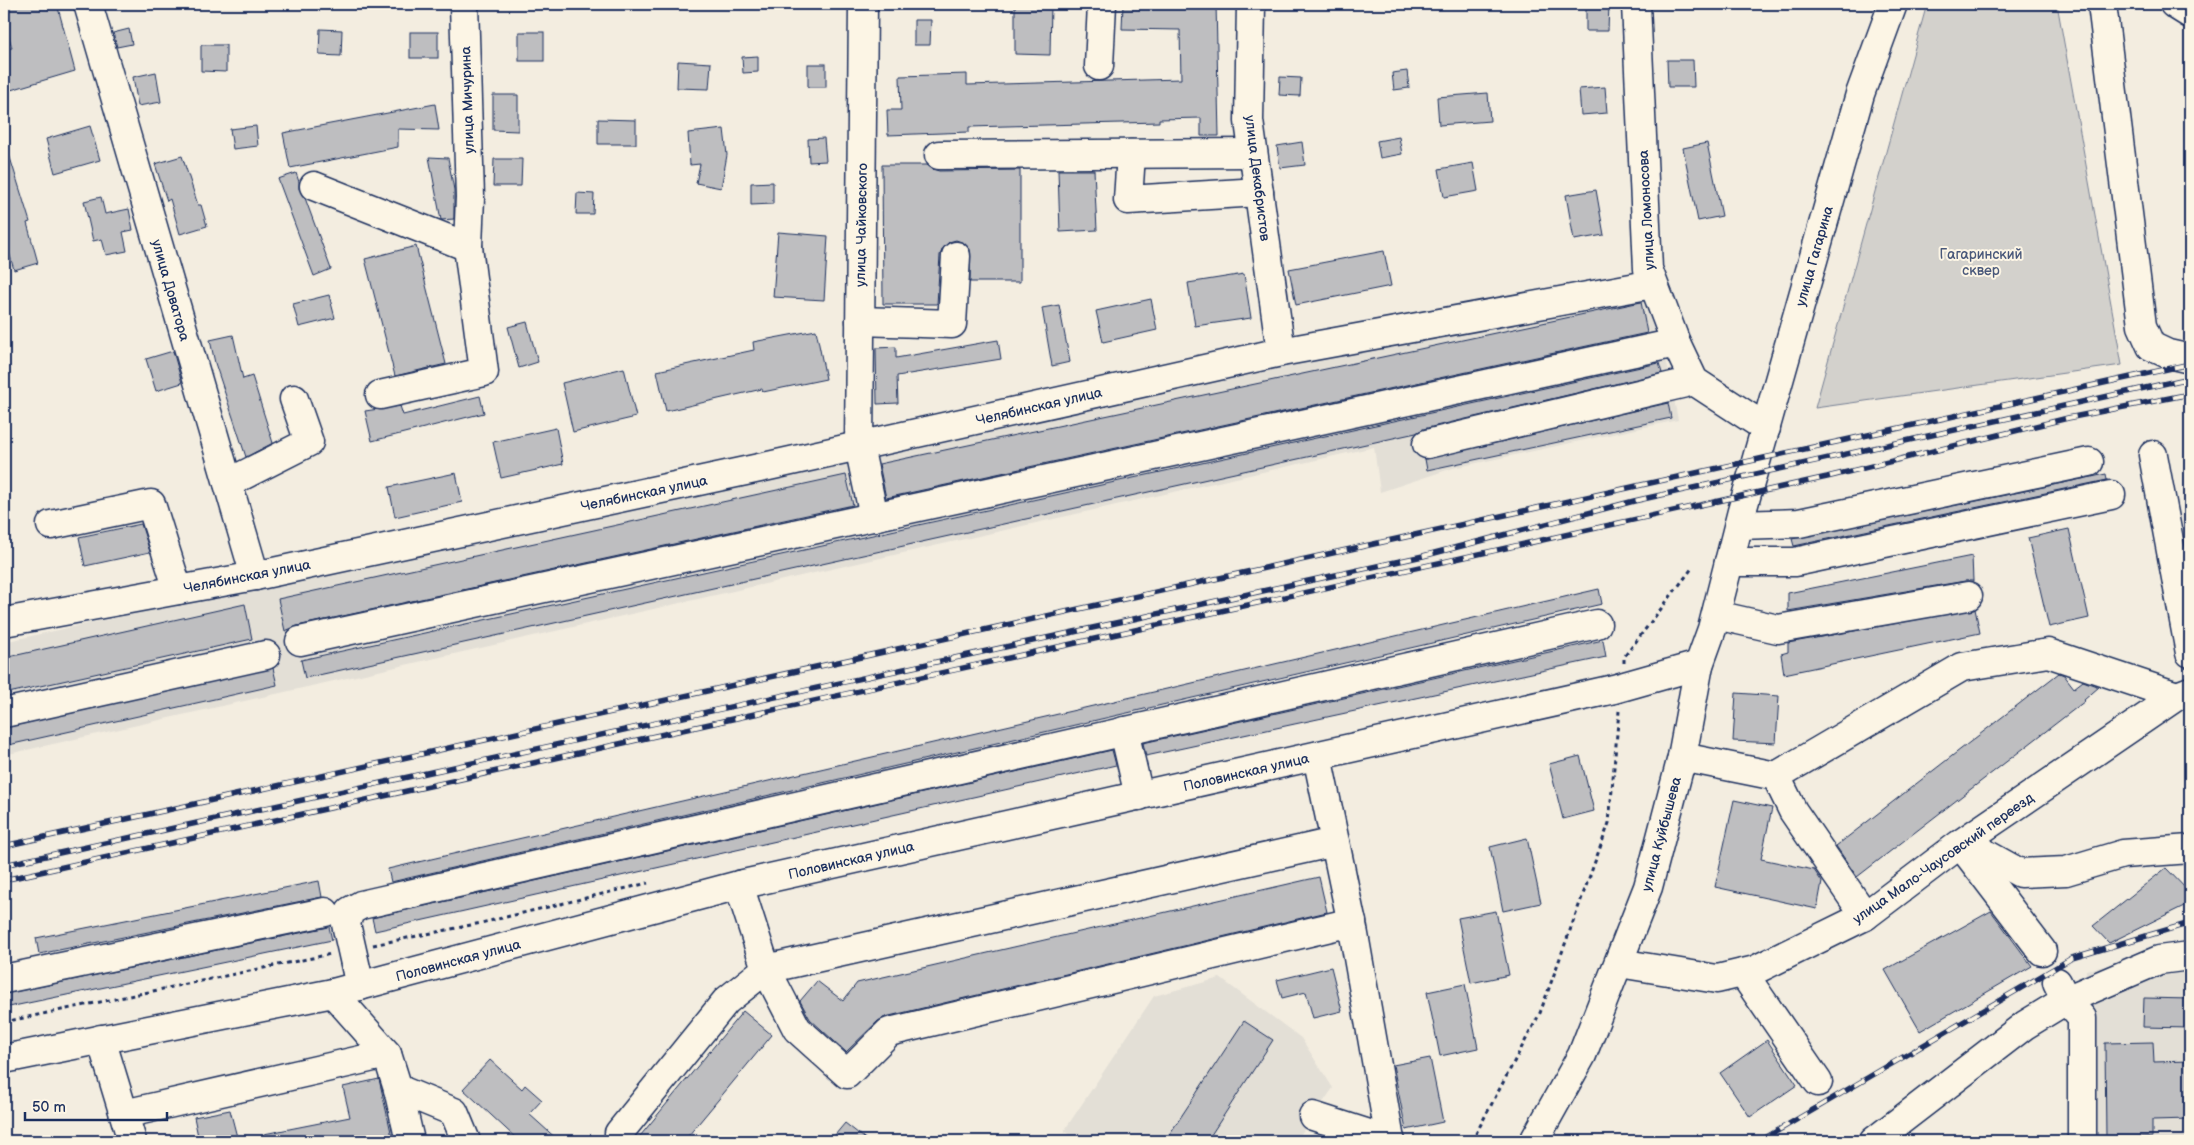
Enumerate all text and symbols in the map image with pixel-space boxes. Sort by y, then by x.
street label: улица Мичурина [457,45,478,154]
street label: улица Декабристов [1241,114,1274,243]
street label: улица Ломоносова [1635,149,1658,270]
street label: улица Чайковского [852,163,871,287]
street label: улица Гагарина [1792,203,1837,308]
street label: улица Доватора [148,237,193,344]
park label: Гагаринский сквер [1939,246,2023,279]
street label: Челябинская улица [974,384,1105,429]
street label: Челябинская улица [579,472,710,515]
street label: Челябинская улица [182,556,313,597]
street label: Половинская улица [1182,750,1311,795]
street label: улица Куйбышева [1638,774,1685,893]
street label: улица Мало-Чаусовский переезд [1850,789,2037,928]
street label: Половинская улица [787,838,916,883]
street label: Половинская улица [394,935,523,985]
scale bar [25,1090,168,1122]
text: 50 m [32,1098,66,1117]

